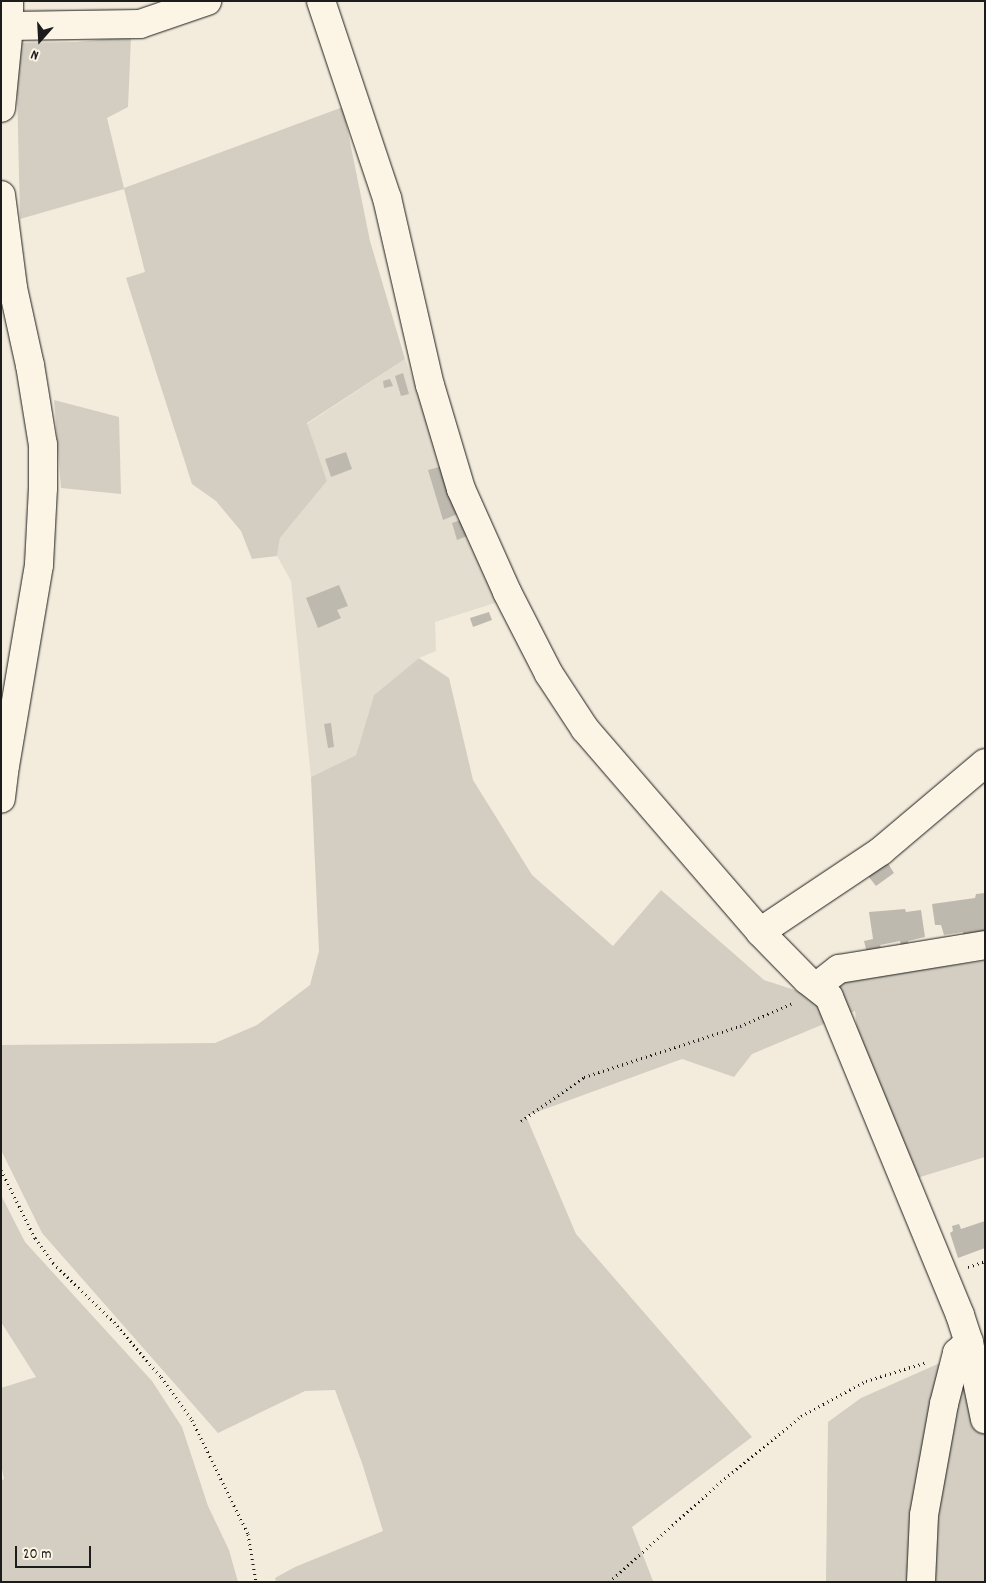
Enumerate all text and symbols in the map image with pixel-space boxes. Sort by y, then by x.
north arrow [15,15,65,65]
text: N [29,44,42,65]
scale bar [18,1536,94,1568]
text: 20 m [23,1544,51,1566]

